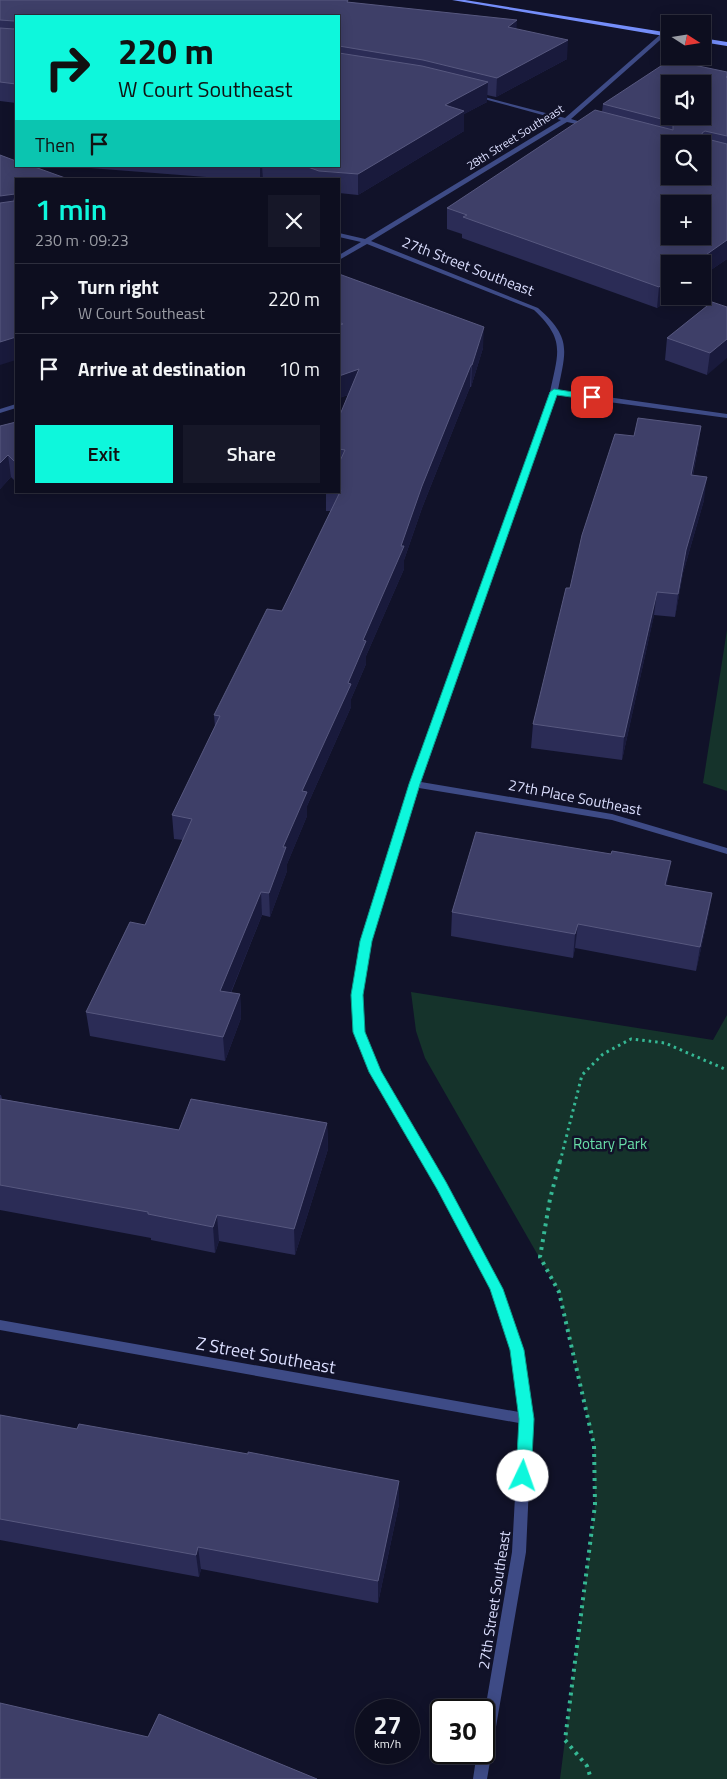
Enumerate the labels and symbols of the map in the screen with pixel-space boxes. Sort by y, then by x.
north arrow [661,15,711,65]
street label: 28th Street Southeast [462,99,568,175]
street label: 27th Street Southeast [398,230,538,302]
pin [571,376,613,418]
street label: 27th Place Southeast [506,773,644,821]
park label: Rotary Park [573,1132,647,1155]
street label: Z Street Southeast [194,1329,339,1381]
position arrow [496,1449,548,1501]
street label: 27th Street Southeast [472,1528,516,1671]
speed limit sign: 30 [430,1699,495,1764]

